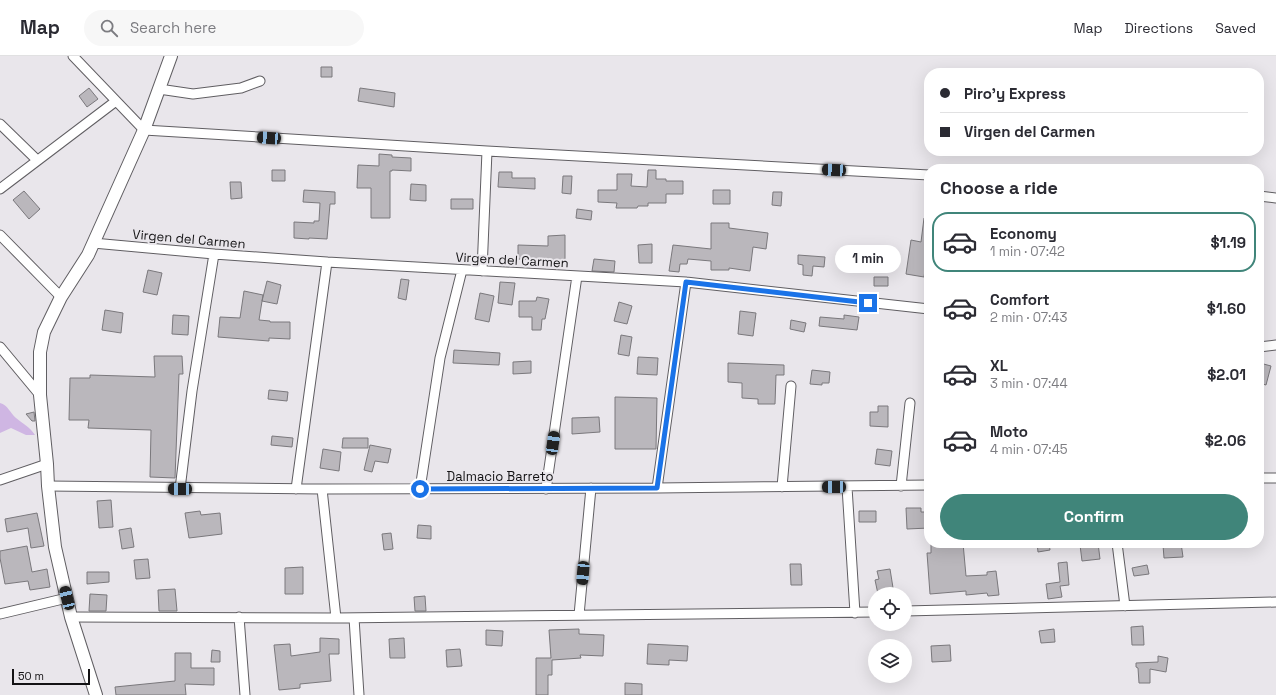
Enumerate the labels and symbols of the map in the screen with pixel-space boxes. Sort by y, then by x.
car [257,131,281,145]
car [822,163,846,177]
street label: Virgen del Carmen [132,226,246,252]
callout: 1 min [835,245,901,273]
street label: Virgen del Carmen [455,249,569,271]
route end [859,294,877,312]
car [545,430,561,456]
street label: Dalmacio Barreto [447,468,553,485]
route start [411,480,429,498]
car [822,481,846,493]
car [168,483,192,495]
car [576,561,590,585]
car [58,585,76,611]
scale bar [12,667,90,686]

